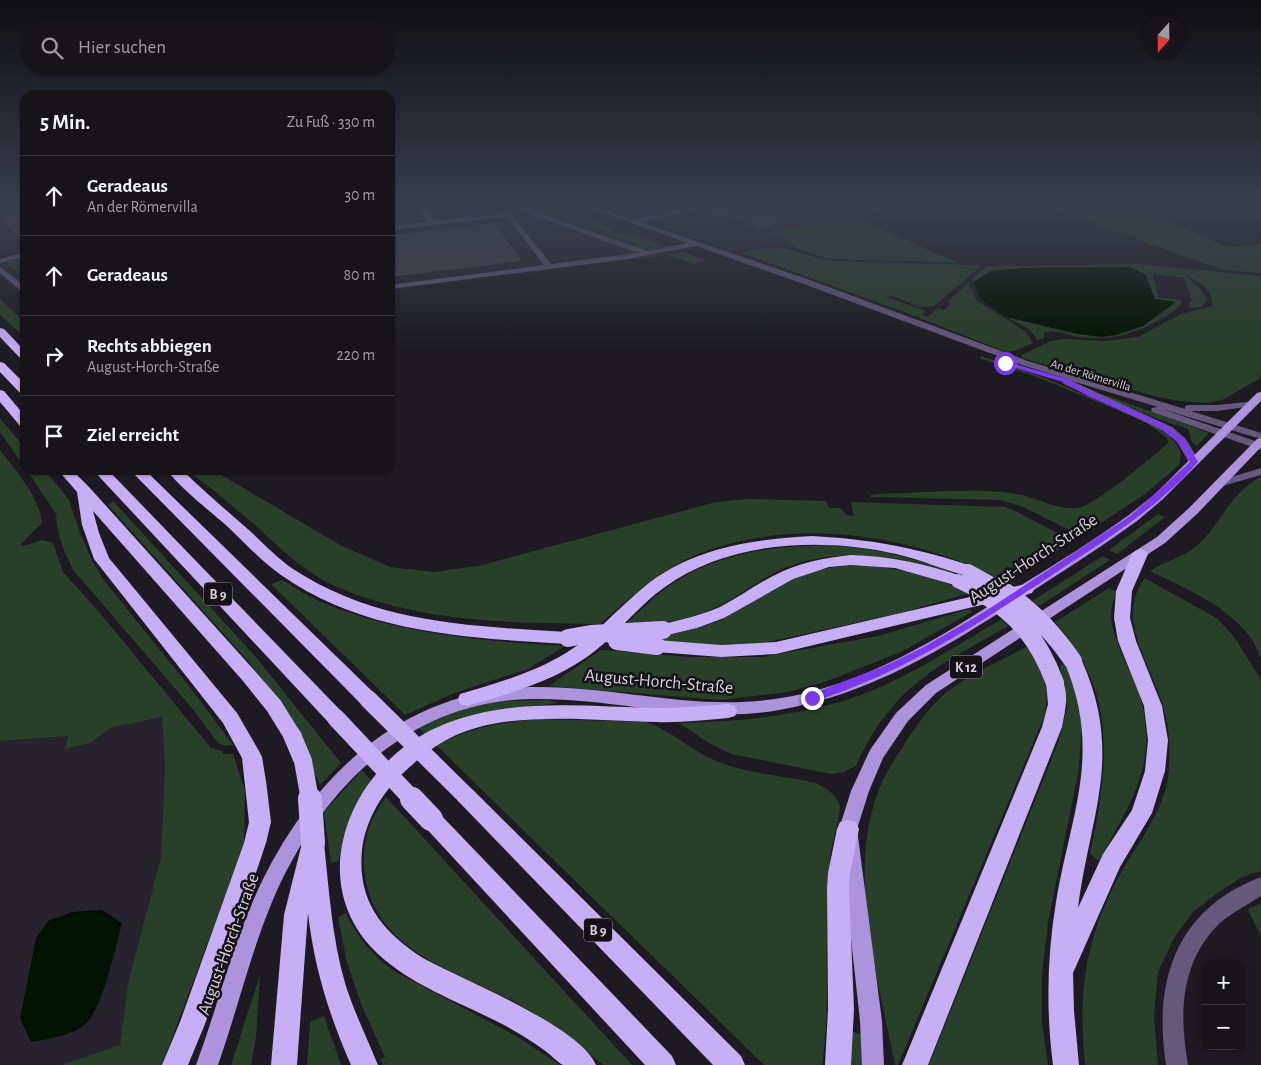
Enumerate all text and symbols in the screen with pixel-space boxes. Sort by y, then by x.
north arrow [1141,15,1186,60]
search box [20,20,395,75]
icon: search [38,34,66,62]
text: Hier suchen [78,38,166,57]
text: 5 Min. [40,112,90,133]
text: Zu Fuß · 330 m [287,114,375,130]
text: Geradeaus [87,177,168,196]
icon: ahead [40,182,68,210]
text: 30 m [345,187,375,203]
text: An der Römervilla [87,199,198,215]
icon: ahead [40,262,68,290]
text: Geradeaus [87,266,168,285]
text: 80 m [344,267,375,283]
text: Rechts abbiegen [87,337,212,356]
icon: right [40,342,68,370]
text: 220 m [337,347,375,363]
route start [994,352,1017,375]
street label: An der Römervilla [1049,357,1133,393]
text: August-Horch-Straße [87,359,219,375]
icon: arrive [40,422,68,450]
text: Ziel erreicht [87,426,179,445]
street label: August-Horch-Straße [966,511,1101,607]
road number: B 9 [204,582,232,606]
road number: K 12 [950,656,982,679]
street label: August-Horch-Straße [584,667,734,697]
route end [801,687,824,710]
street label: August-Horch-Straße [195,871,263,1017]
road number: B 9 [584,918,612,942]
map controls [1201,960,1246,1050]
button: + [1201,960,1246,1005]
button: − [1201,1005,1246,1050]

